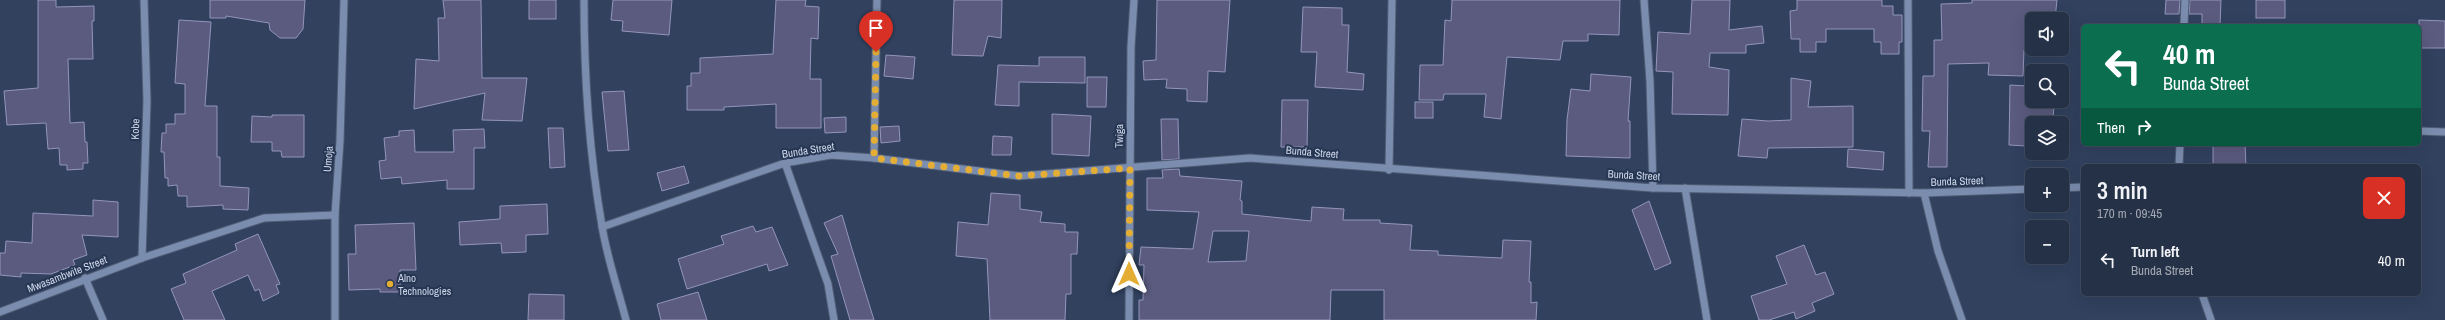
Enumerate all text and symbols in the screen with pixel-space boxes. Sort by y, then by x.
pin [859,11,893,52]
map controls [2025,12,2069,264]
button: sound [2025,12,2069,56]
icon: arrive [865,17,887,39]
text: 40 m [2163,35,2215,73]
icon: left [2097,40,2149,92]
button: search [2025,64,2069,108]
text: Bunda Street [2163,71,2249,96]
button: layers [2025,116,2069,160]
icon: right [2133,116,2155,138]
text: Then [2097,117,2125,138]
street label: Kobe [128,118,142,140]
street label: Twiga [1112,124,1126,148]
street label: Bunda Street [781,139,836,161]
street label: Bunda Street [1285,143,1339,161]
street label: Umoja [320,146,336,172]
street label: Bunda Street [1607,167,1661,183]
button: + [2025,168,2069,212]
street label: Bunda Street [1930,173,1984,189]
text: 3 min [2097,174,2148,206]
button: close [2363,177,2405,219]
text: 170 m · 09:45 [2097,205,2162,222]
button: − [2025,220,2069,264]
text: Turn left [2131,241,2179,262]
icon: left [2097,249,2119,271]
text: 40 m [2378,250,2405,271]
street label: Mwasambwite Street [25,252,109,296]
position arrow [1108,253,1150,295]
text: Bunda Street [2131,262,2193,279]
place label: Alno Technologies [397,271,452,298]
marker: Alno Technologies [385,279,395,289]

